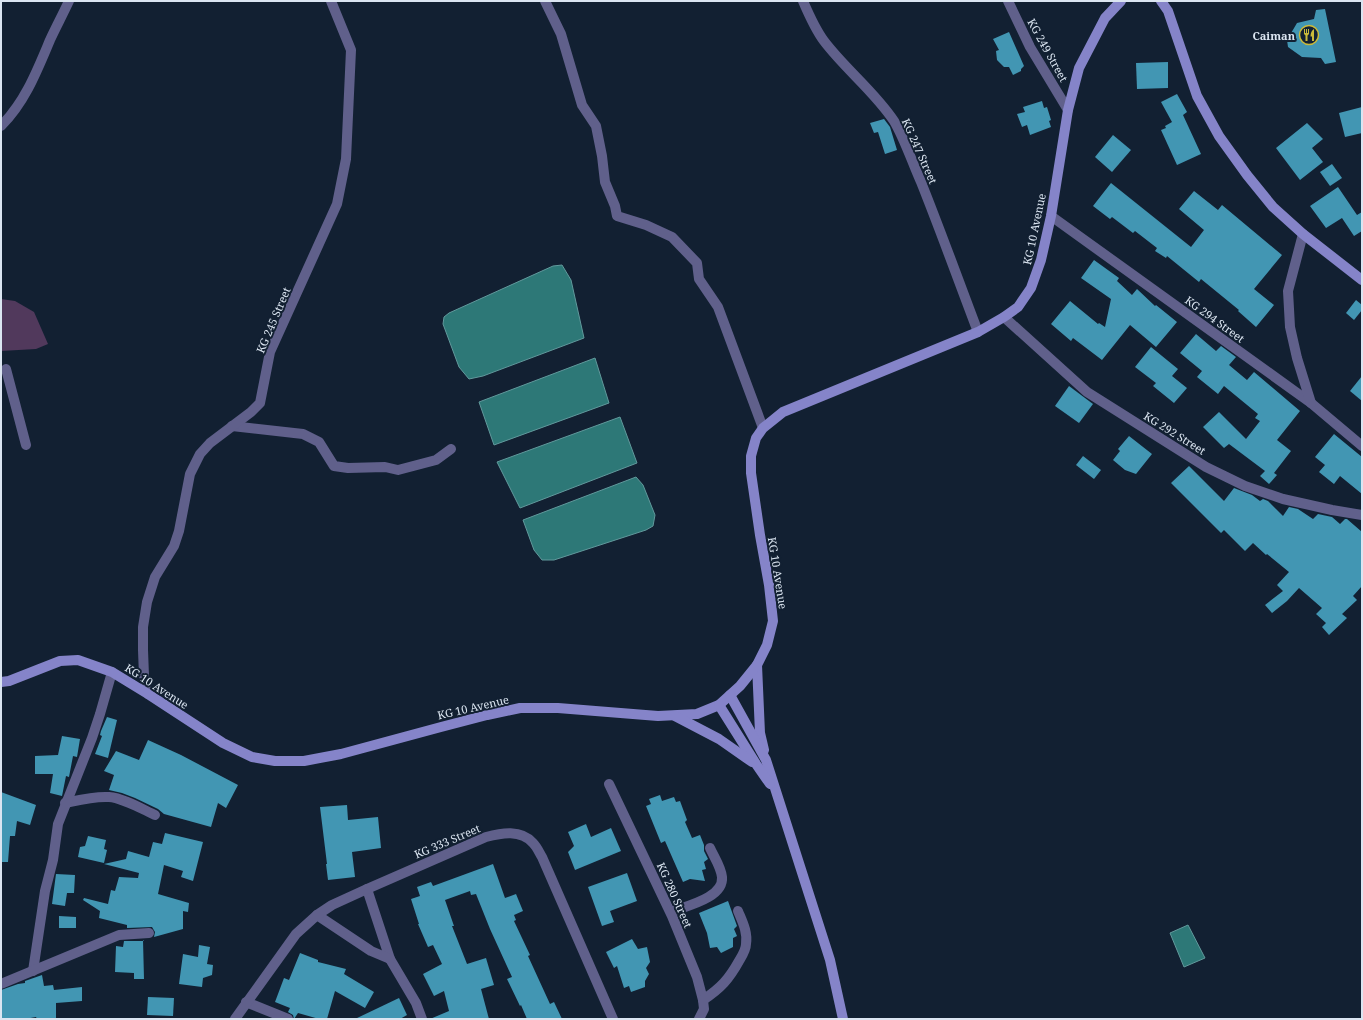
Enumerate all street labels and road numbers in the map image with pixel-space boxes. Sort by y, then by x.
street label: KG 249 Street [1024,16,1072,84]
street label: KG 247 Street [899,116,941,186]
street label: KG 10 Avenue [1019,192,1049,266]
street label: KG 245 Street [252,285,294,355]
street label: KG 294 Street [1182,292,1248,346]
street label: KG 292 Street [1141,408,1209,458]
street label: KG 10 Avenue [765,536,791,610]
street label: KG 10 Avenue [122,660,192,712]
street label: KG 10 Avenue [436,691,510,722]
street label: KG 333 Street [412,820,482,862]
street label: KG 280 Street [654,860,696,930]

